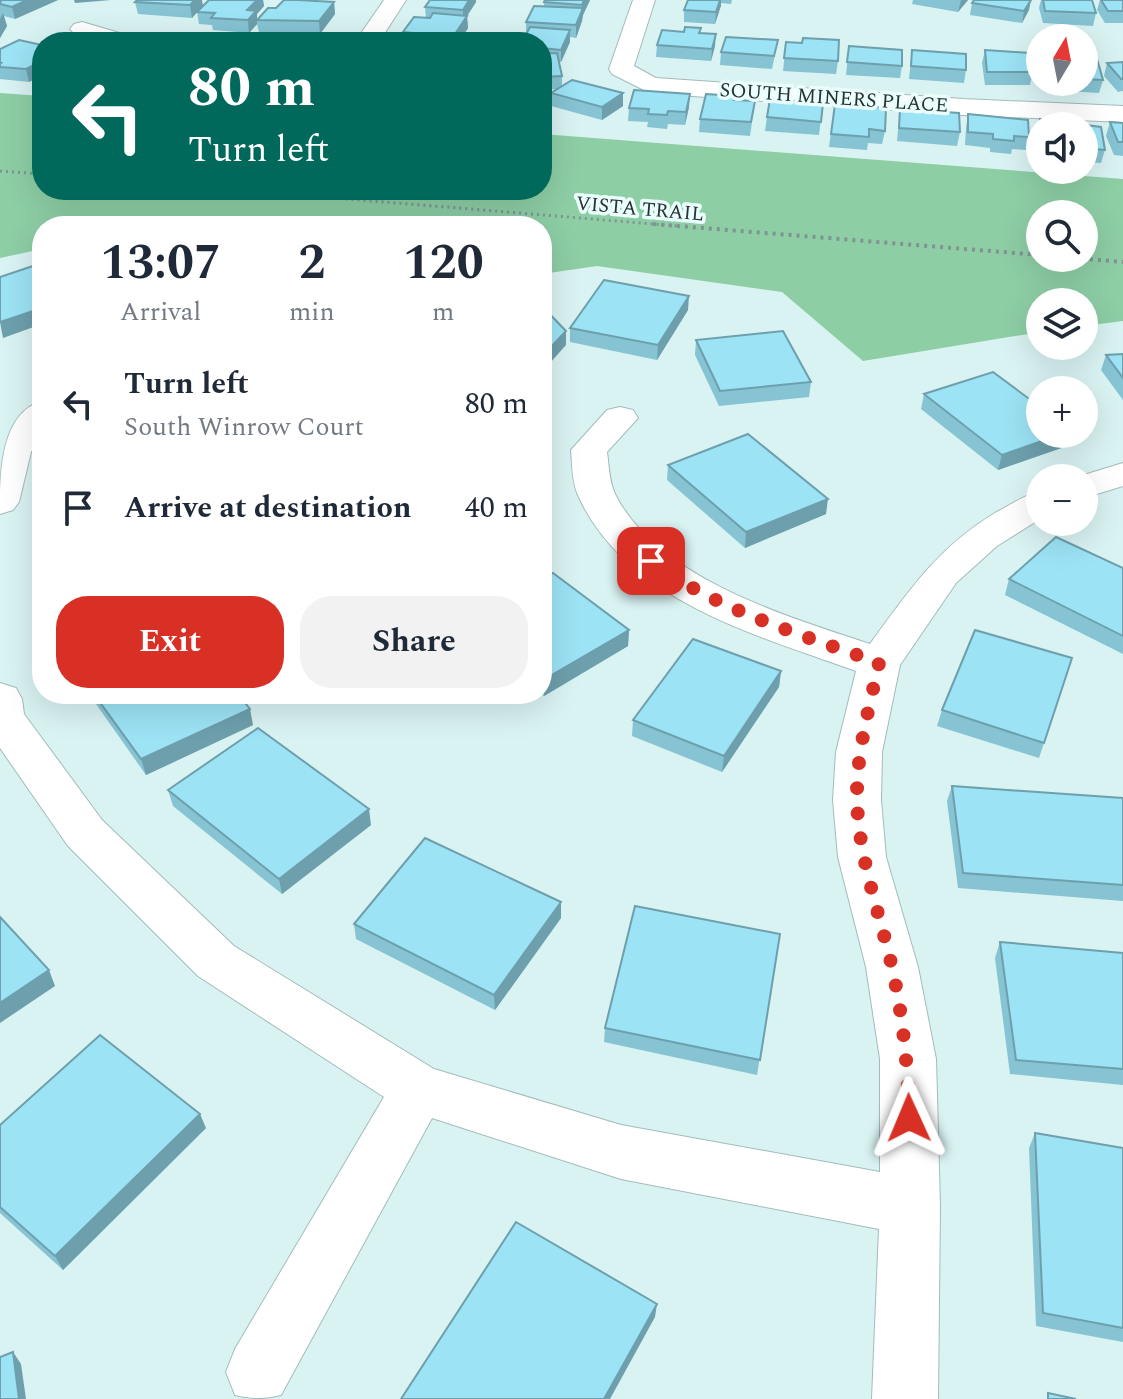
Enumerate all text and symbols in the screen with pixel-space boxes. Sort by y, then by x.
north arrow [1026,24,1098,96]
map controls [1026,24,1098,536]
text: 80 m [188,46,315,131]
icon: left [56,64,160,168]
street label: SOUTH MINERS PLACE [719,75,949,121]
button: sound [1026,112,1098,184]
text: Turn left [188,123,329,178]
street label: VISTA TRAIL [575,188,705,230]
button: search [1026,200,1098,272]
text: 13:07 [100,227,221,300]
text: 2 [298,227,325,300]
text: 120 [403,227,484,300]
button: layers [1026,288,1098,360]
text: Arrival [120,292,201,332]
text: min [289,292,335,332]
text: m [432,292,454,332]
text: Turn left [124,361,249,407]
button: + [1026,376,1098,448]
text: 80 m [465,381,528,427]
icon: left [56,382,100,426]
text: South Winrow Court [124,407,364,447]
button: − [1026,464,1098,536]
text: Arrive at destination [124,485,411,531]
text: 40 m [465,485,528,531]
icon: arrive [56,486,100,530]
pin [617,527,685,595]
icon: arrive [629,539,673,583]
button: Exit [56,596,284,688]
button: Share [300,596,528,688]
position arrow [867,1076,951,1160]

